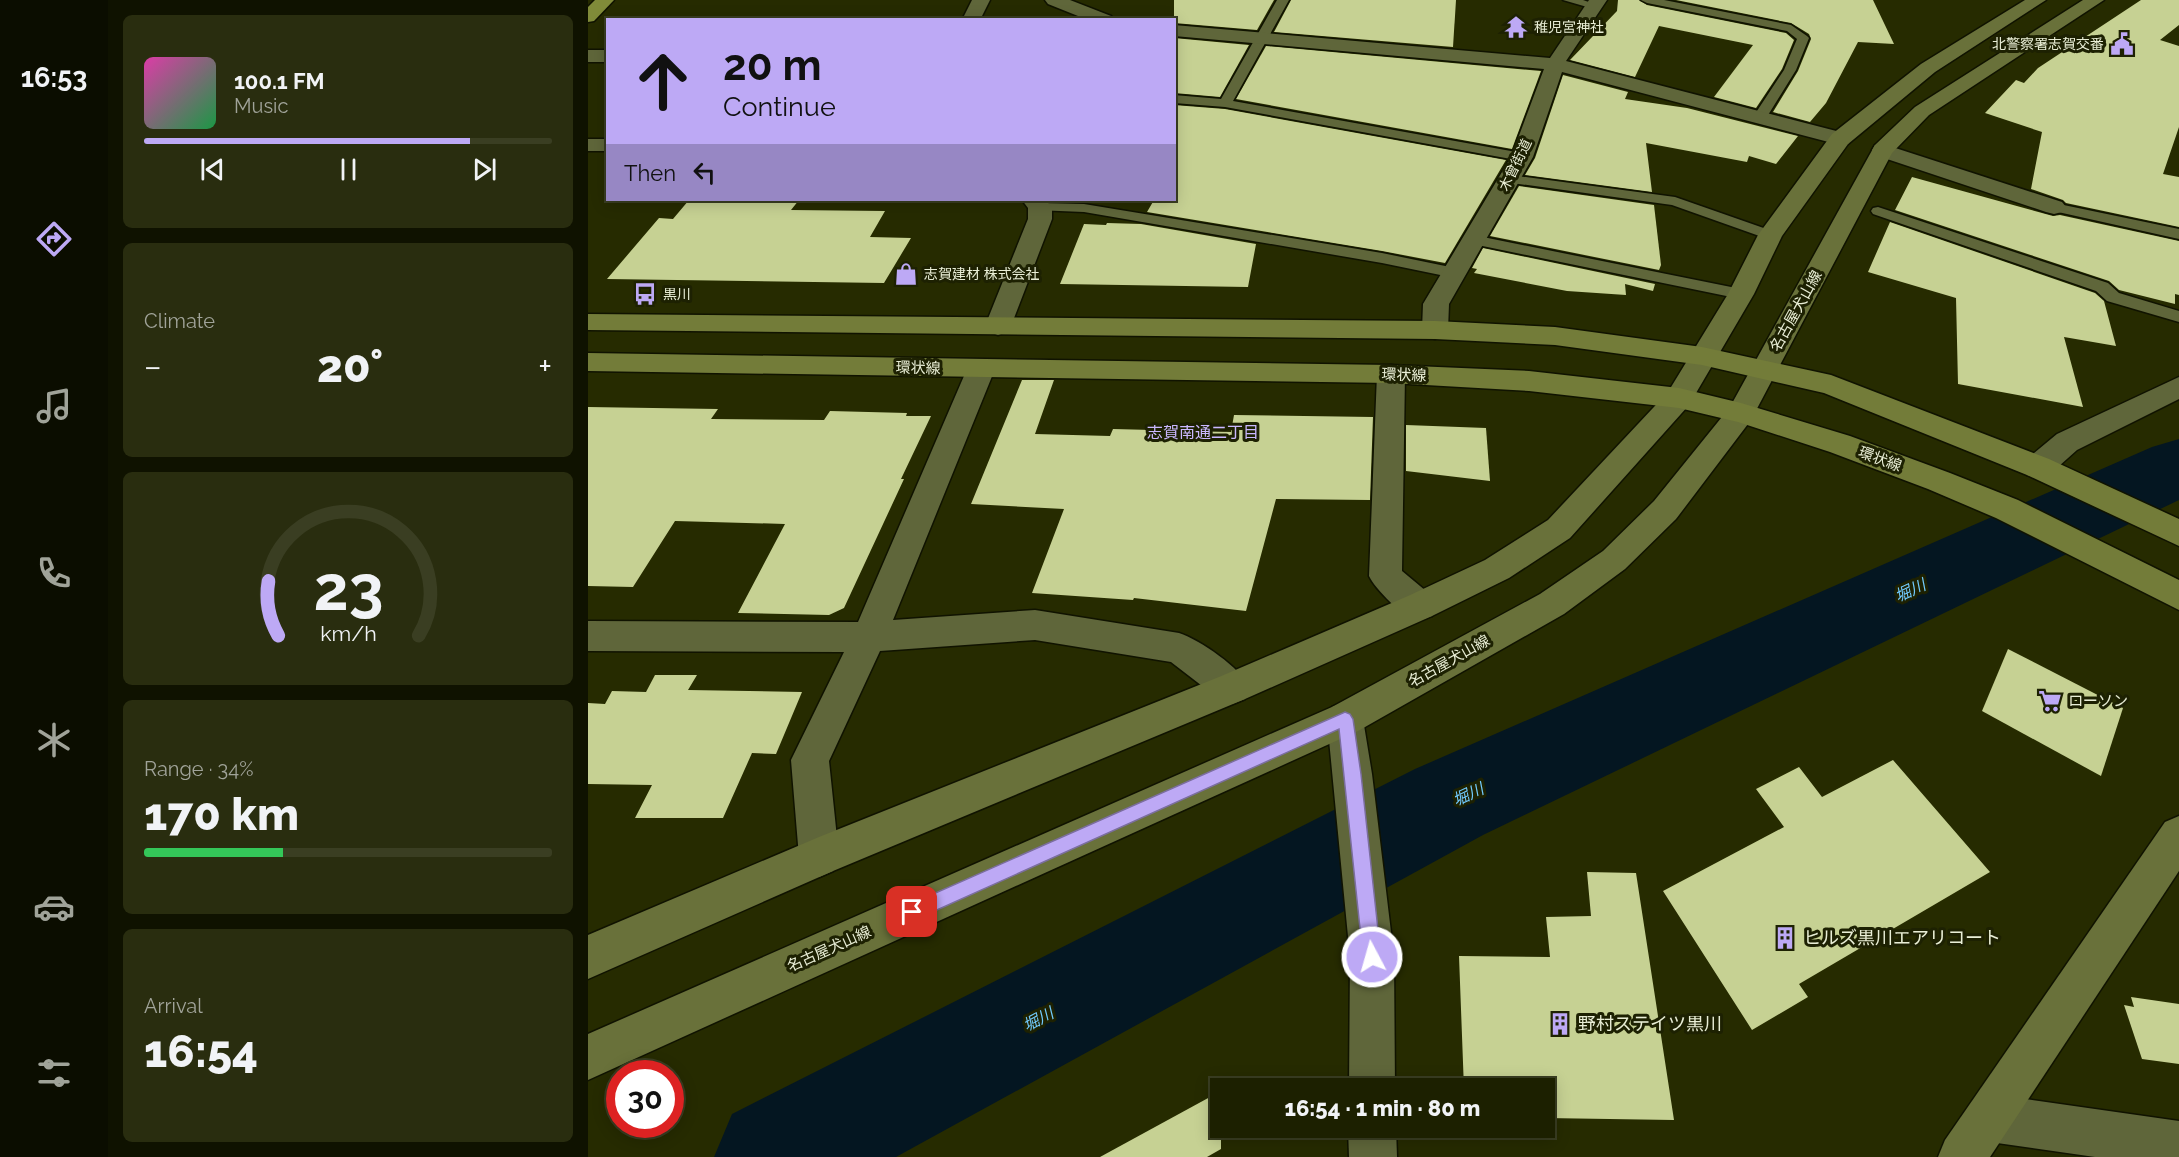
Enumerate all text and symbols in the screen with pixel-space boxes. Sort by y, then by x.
temple icon: 稚児宮神社 [1503,14,1529,40]
place label: 稚児宮神社 [1534,19,1604,35]
public building icon: 北警察署志賀交番 [2109,31,2135,57]
place label: 北警察署志賀交番 [1992,36,2104,52]
text: 20 m [723,41,822,90]
icon: ahead [624,42,702,120]
text: 16:53 [21,62,87,93]
text: 100.1 FM [234,68,325,94]
text: Continue [723,91,836,122]
text: Music [234,94,288,118]
street label: 木曾街道 [1496,136,1534,194]
icon: previous [196,153,229,186]
icon: pause [332,153,365,186]
icon: next [468,153,501,186]
icon: left [688,156,721,189]
text: Then [624,160,676,186]
icon: directions [33,218,75,260]
shop icon: 志賀建材 株式会社 [893,261,919,287]
place label: 志賀建材 株式会社 [924,266,1040,282]
street label: 名古屋犬山線 [1766,267,1826,355]
bus stop icon: 黒川 [632,281,658,307]
place label: 黒川 [663,286,691,302]
text: Climate [144,309,215,333]
text: 20° [317,340,383,393]
text: − [144,347,162,386]
text: + [538,347,552,386]
street label: 環状線 [895,359,941,377]
street label: 環状線 [1381,365,1427,385]
icon: music [33,385,75,427]
district label: 志賀南通二丁目 [1147,423,1259,442]
street label: 環状線 [1856,443,1904,475]
text: 23 [313,551,383,625]
icon: phone [33,552,75,594]
water label: 堀川 [1892,574,1931,606]
text: km/h [320,621,376,646]
street label: 名古屋犬山線 [1405,631,1493,691]
supermarket icon: ローソン [2037,688,2063,714]
place label: ローソン [2068,692,2128,710]
icon: climate [33,719,75,761]
text: Range · 34% [144,757,253,781]
water label: 堀川 [1450,778,1489,810]
text: 170 km [144,788,299,841]
icon: car [33,886,75,928]
pin [886,886,937,937]
icon: arrive [895,895,928,928]
street label: 名古屋犬山線 [784,922,874,976]
position arrow [1340,925,1404,989]
building icon: ヒルズ黒川エアリコート [1772,925,1798,951]
place label: ヒルズ黒川エアリコート [1803,927,2001,948]
text: Arrival [144,994,203,1018]
water label: 堀川 [1020,1003,1059,1035]
building icon: 野村ステイツ黒川 [1547,1011,1573,1037]
place label: 野村ステイツ黒川 [1578,1013,1722,1034]
text: 16:54 [144,1025,258,1078]
icon: filters [33,1052,75,1094]
speed limit sign: 30 [606,1060,684,1138]
text: 16:54 · 1 min · 80 m [1285,1095,1480,1121]

